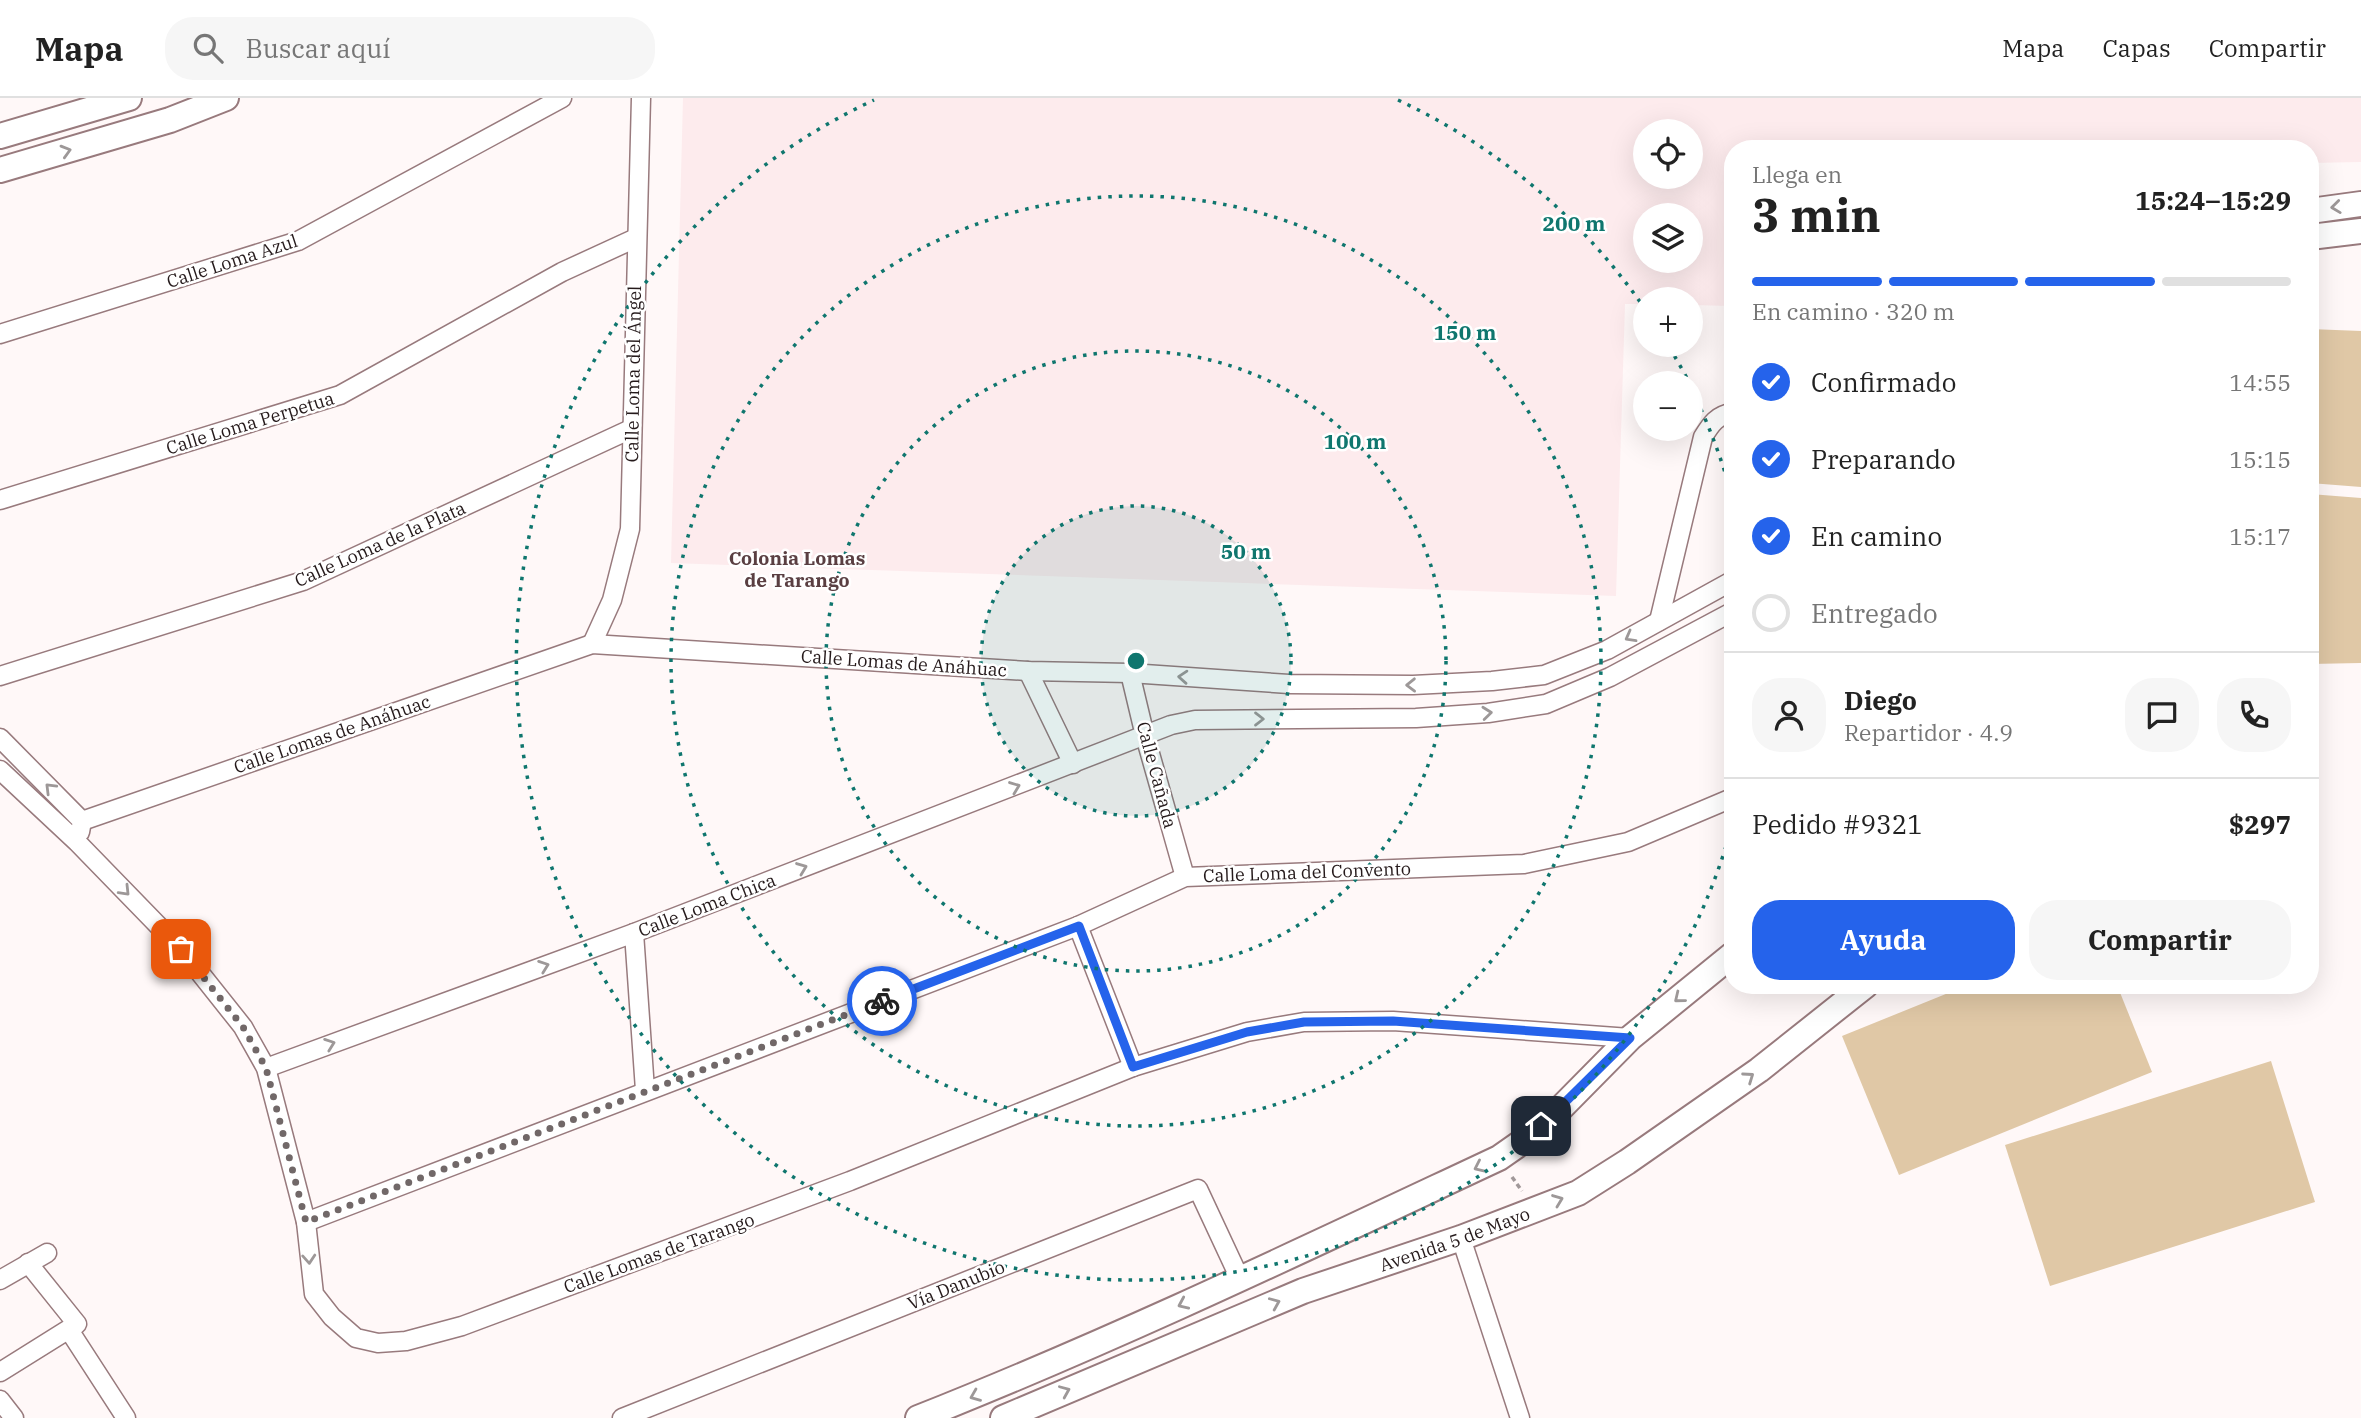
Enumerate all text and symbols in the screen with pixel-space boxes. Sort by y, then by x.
search box [165,17,655,80]
text: Mapa [35,27,123,70]
icon: search [189,29,227,67]
text: Buscar aquí [245,31,391,65]
text: Mapa [2002,32,2064,64]
text: Capas [2102,32,2171,64]
text: Compartir [2209,32,2326,64]
map controls [1633,119,1703,441]
button: locate [1633,119,1703,189]
one-way arrow [59,145,71,159]
text: Llega en [1752,159,1842,189]
text: 15:24–15:29 [2135,183,2291,217]
text: 3 min [1752,185,1881,245]
one-way arrow [2330,200,2341,215]
button: layers [1633,203,1703,273]
text: 200 m [1542,209,1606,237]
street label: Calle Loma Azul [164,229,300,293]
street label: Calle Loma del Ángel [620,285,646,463]
button: + [1633,287,1703,357]
text: En camino · 320 m [1752,296,1955,326]
text: 150 m [1433,318,1497,346]
icon: check [1752,363,1790,401]
text: Confirmado [1811,365,1956,399]
text: 14:55 [2229,367,2291,397]
button: − [1633,371,1703,441]
street label: Calle Loma Perpetua [163,386,337,460]
text: 100 m [1323,427,1387,455]
icon: check [1752,440,1790,478]
text: Preparando [1811,442,1956,476]
text: 15:15 [2229,444,2291,474]
street label: Calle Loma de la Plata [291,496,469,592]
icon: check [1752,517,1790,555]
text: En camino [1811,519,1942,553]
text: 15:17 [2229,521,2291,551]
text: 50 m [1221,537,1271,565]
district label: Colonia Lomas de Tarango [729,546,865,592]
text: Entregado [1811,596,1938,630]
one-way arrow [1624,629,1637,642]
street label: Calle Lomas de Anáhuac [800,644,1008,682]
centre of rings [1124,649,1148,673]
one-way arrow [1178,670,1189,685]
one-way arrow [1405,677,1415,693]
button: person [1752,678,1826,752]
button: chat [2125,678,2199,752]
button: phone [2217,678,2291,752]
text: Diego [1844,683,1917,717]
street label: Calle Lomas de Anáhuac [231,689,433,779]
one-way arrow [1481,706,1492,721]
one-way arrow [1254,711,1265,727]
text: Repartidor · 4.9 [1844,717,2013,747]
street label: Calle Cañada [1132,719,1182,831]
one-way arrow [1008,781,1020,795]
one-way arrow [45,784,58,797]
text: Pedido #9321 [1752,807,1923,841]
text: $297 [2229,807,2291,841]
street label: Calle Loma del Convento [1203,857,1411,887]
one-way arrow [796,863,808,877]
street label: Calle Loma Chica [635,868,779,942]
one-way arrow [116,883,129,896]
button: Ayuda [1752,900,2015,980]
button: Compartir [2029,900,2291,980]
pin [151,919,211,979]
icon: bag [162,930,200,968]
one-way arrow [537,960,549,974]
courier [847,966,917,1036]
icon: bike [863,982,901,1020]
one-way arrow [1675,990,1687,1003]
one-way arrow [324,1039,336,1053]
one-way arrow [1741,1072,1754,1085]
pin [1511,1096,1571,1156]
icon: home [1522,1107,1560,1145]
one-way arrow [1474,1159,1486,1173]
one-way arrow [1551,1195,1563,1209]
street label: Avenida 5 de Mayo [1376,1201,1533,1276]
street label: Calle Lomas de Tarango [560,1208,758,1298]
one-way arrow [301,1253,316,1264]
street label: Vía Danubio [904,1255,1008,1315]
one-way arrow [1178,1296,1190,1310]
one-way arrow [1268,1297,1280,1311]
one-way arrow [1059,1386,1071,1400]
one-way arrow [970,1387,982,1401]

